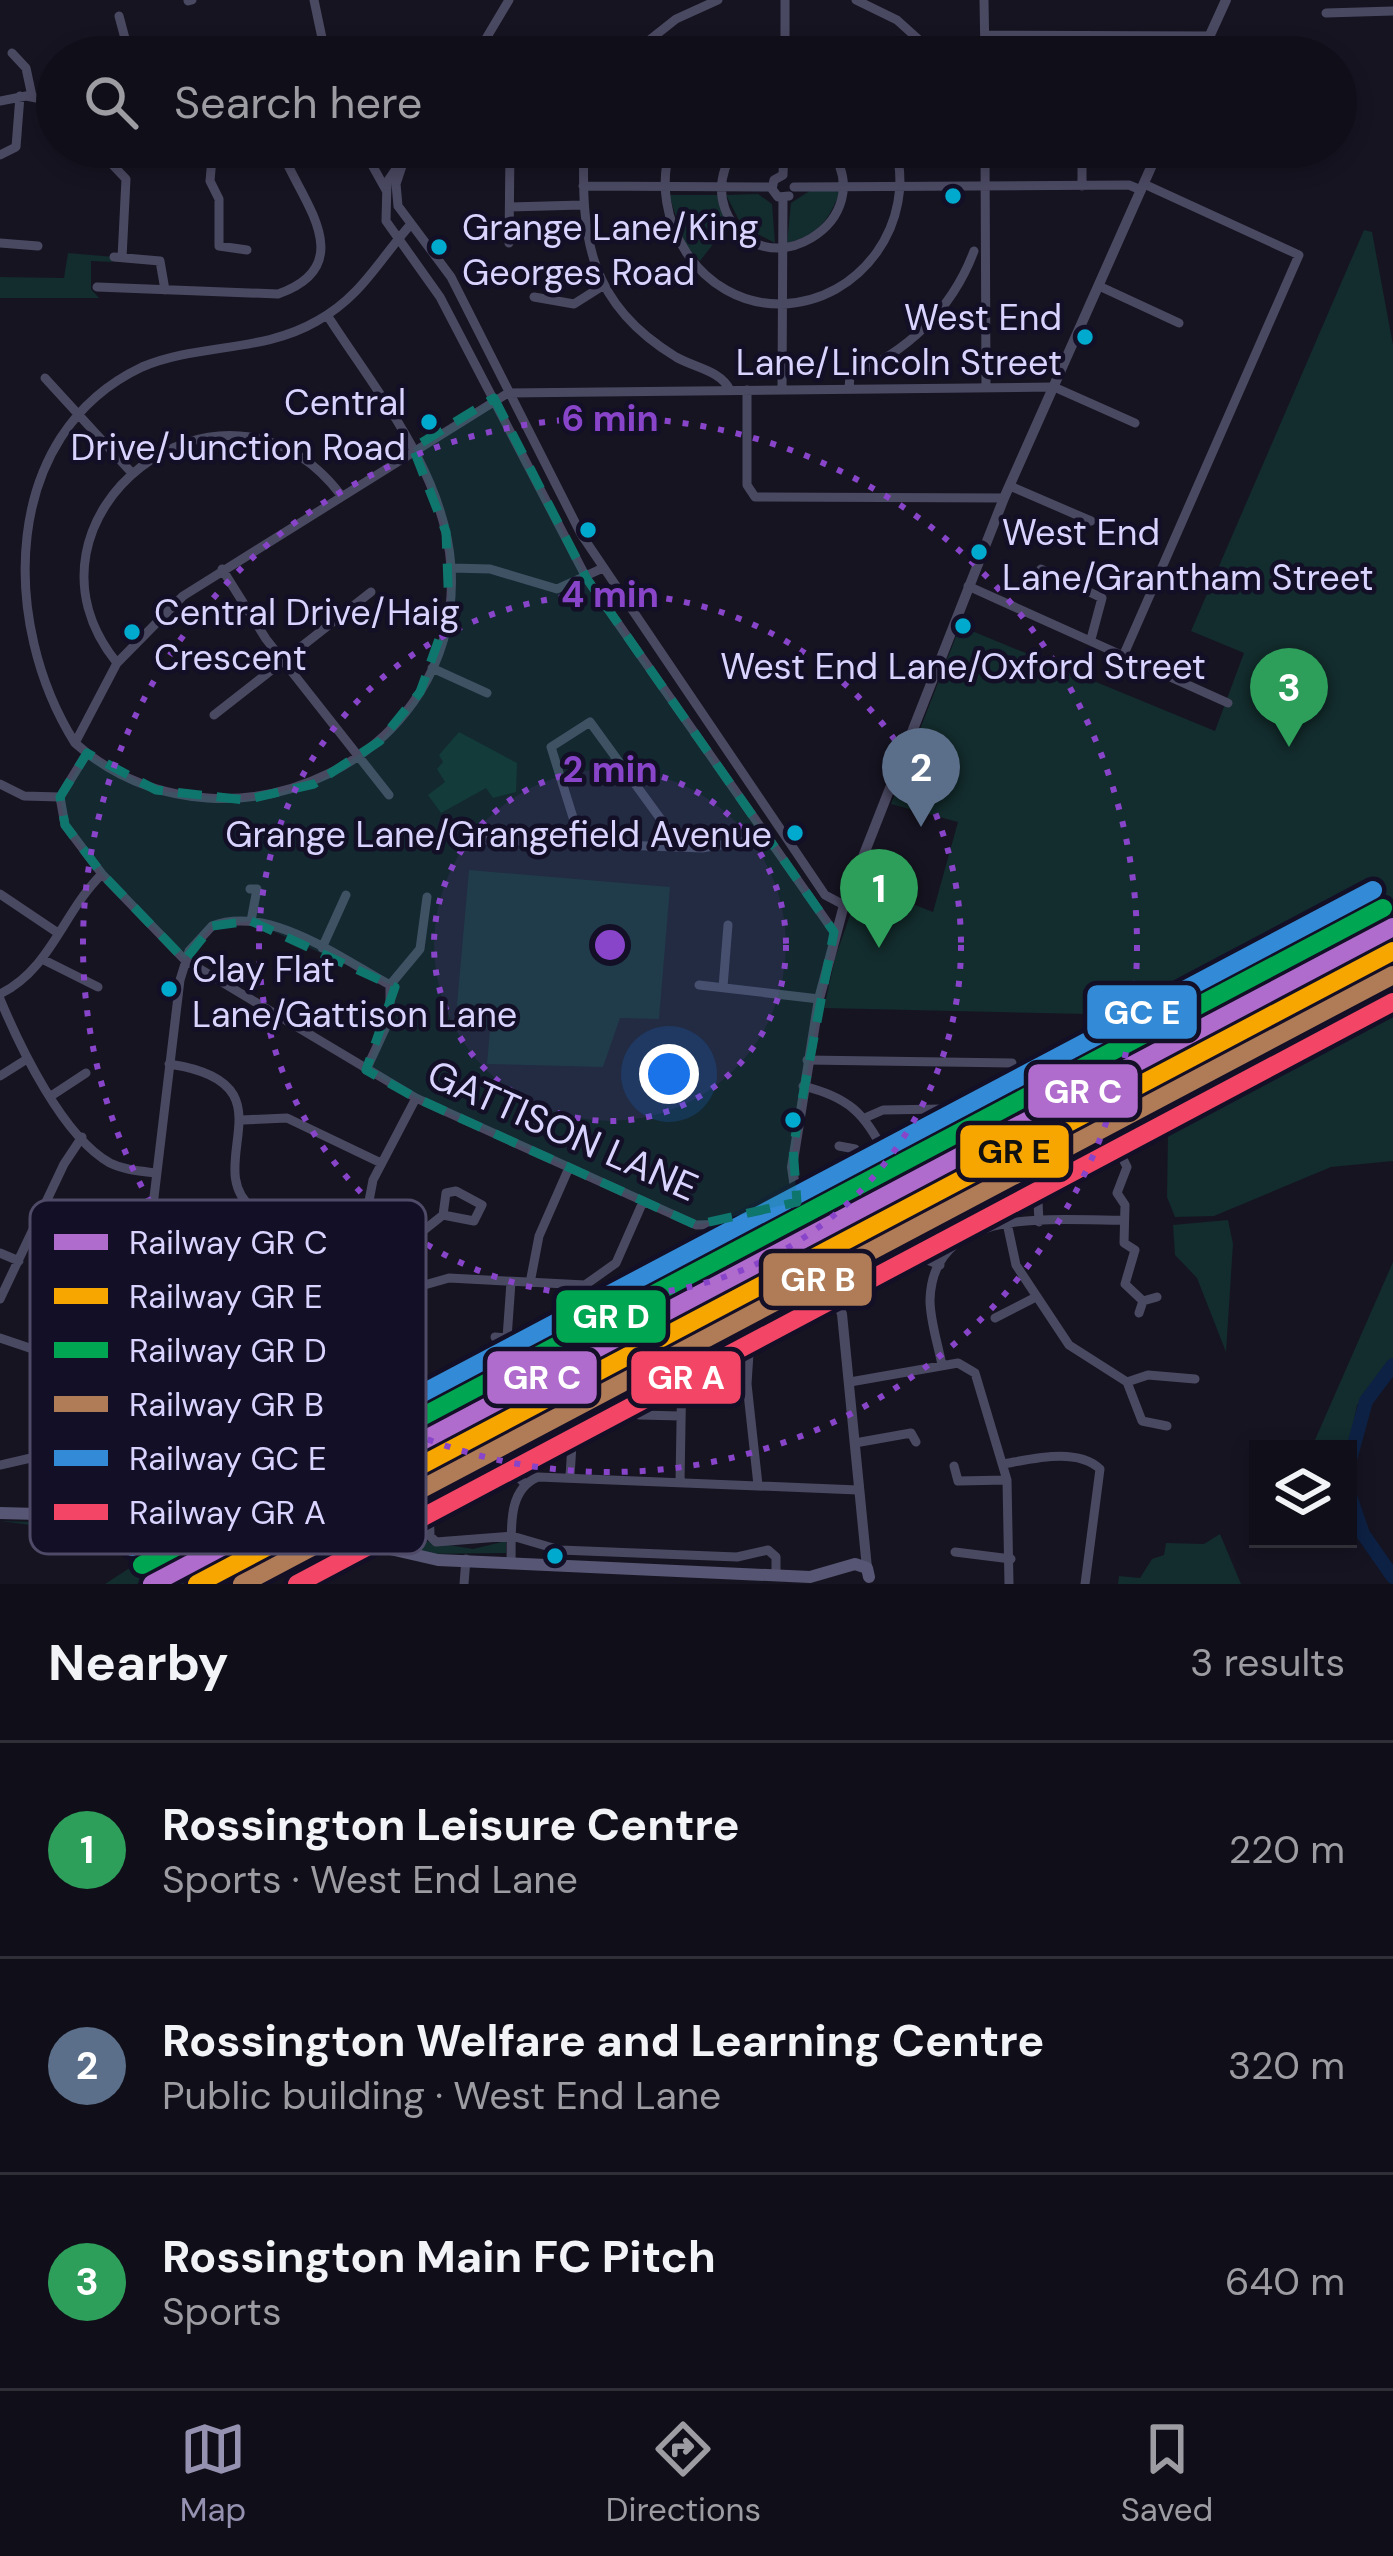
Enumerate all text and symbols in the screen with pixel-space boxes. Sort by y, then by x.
search box [36,36,1357,168]
icon: search [78,69,144,135]
text: Search here [174,73,422,132]
unlabelled marker [942,185,964,207]
place label: Grange Lane/King Georges Road [462,204,759,296]
marker: Grange Lane/King Georges Road [428,236,450,258]
place label: West End Lane/Lincoln Street [736,294,1062,386]
marker: West End Lane/Lincoln Street [1074,326,1096,348]
place label: Central Drive/Junction Road [71,379,406,471]
text: 6 min [561,395,659,442]
marker: Central Drive/Junction Road [418,411,440,433]
place label: West End Lane/Grantham Street [1002,509,1374,601]
unlabelled marker [577,519,599,541]
marker: West End Lane/Grantham Street [968,541,990,563]
text: 4 min [561,571,659,618]
place label: Central Drive/Haig Crescent [154,589,460,681]
marker: West End Lane/Oxford Street [952,615,974,637]
marker: Central Drive/Haig Crescent [121,621,143,643]
place label: West End Lane/Oxford Street [720,643,1206,690]
pin: 3 [1250,648,1328,747]
pin: 2 [882,728,960,827]
text: 2 min [562,746,658,793]
place label: Grange Lane/Grangefield Avenue [225,811,772,858]
marker: Grange Lane/Grangefield Avenue [784,822,806,844]
pin: 1 [840,849,918,948]
centre of rings [589,924,631,966]
place label: Clay Flat Lane/Gattison Lane [192,946,517,1038]
marker: Clay Flat Lane/Gattison Lane [158,978,180,1000]
line badge: GC E [1085,983,1199,1041]
text: GC E [1103,991,1181,1034]
your location [639,1044,699,1104]
street label: GATTISON LANE [420,1048,706,1213]
line badge: GR C [1026,1062,1140,1120]
text: GR C [1044,1070,1122,1113]
unlabelled marker [782,1109,804,1131]
line badge: GR E [958,1123,1071,1180]
text: GR E [977,1130,1051,1173]
legend [30,1200,426,1554]
text: Railway GR C [129,1221,328,1264]
line badge: GR B [761,1251,874,1308]
text: GR B [780,1258,856,1301]
text: Railway GR E [129,1275,323,1318]
line badge: GR D [554,1288,668,1345]
text: GR D [572,1295,650,1338]
text: Railway GR D [129,1329,327,1372]
line badge: GR C [485,1349,599,1406]
line badge: GR A [629,1349,743,1406]
text: GR C [503,1356,581,1399]
text: GR A [647,1356,725,1399]
text: Railway GR B [129,1383,324,1426]
text: Railway GC E [129,1437,327,1480]
map controls [1249,1440,1357,1548]
button: layers [1249,1440,1357,1548]
text: Railway GR A [129,1491,326,1534]
unlabelled marker [544,1545,566,1567]
text: Nearby [48,1629,229,1696]
text: 3 results [1190,1637,1345,1688]
text: Rossington Leisure Centre [162,1795,740,1854]
text: 1 [80,1824,94,1875]
text: 220 m [1229,1824,1345,1875]
text: Sports · West End Lane [162,1854,578,1905]
text: Rossington Welfare and Learning Centre [162,2011,1044,2070]
text: 2 [76,2040,98,2091]
text: 320 m [1228,2040,1345,2091]
text: Public building · West End Lane [162,2070,721,2121]
text: Rossington Main FC Pitch [162,2227,716,2286]
text: 3 [75,2256,99,2307]
text: 640 m [1225,2256,1345,2307]
text: Sports [162,2286,281,2337]
tab: Map [180,2416,246,2531]
tab: Directions [606,2416,761,2531]
tab: Saved [1121,2416,1213,2531]

